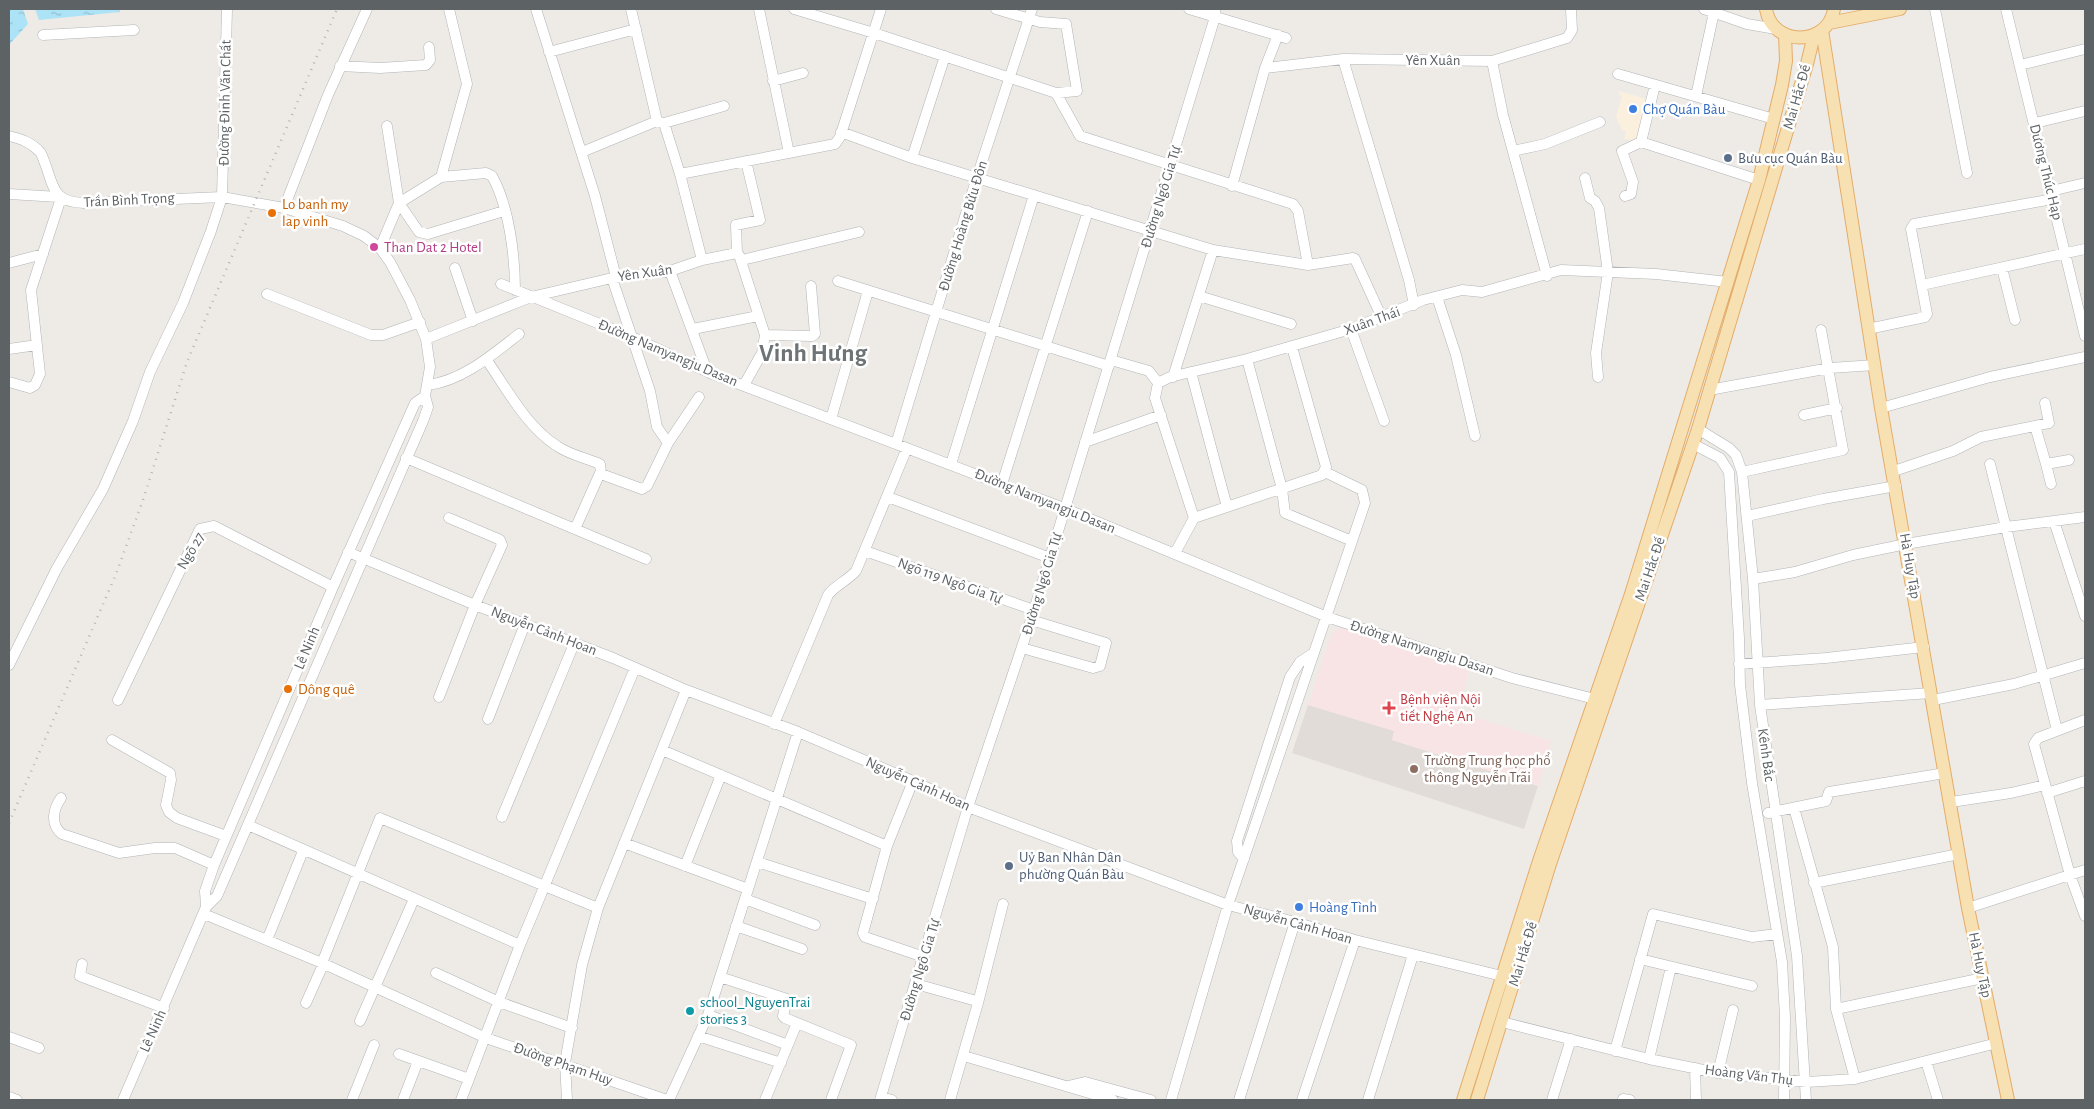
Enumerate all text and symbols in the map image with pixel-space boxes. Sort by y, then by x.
street label: Đường Đinh Văn Chất [216,39,234,166]
street label: Yên Xuân [1406,53,1460,68]
street label: Mai Hắc Đế [1781,63,1813,131]
place label: Chợ Quán Bàu [1643,102,1726,117]
marker: Chợ Quán Bàu [1627,103,1639,115]
street label: Dương Thúc Hạp [2027,122,2065,222]
street label: Đường Ngô Gia Tự [1138,144,1184,250]
place label: Bưu cục Quán Bàu [1738,151,1843,166]
marker: Bưu cục Quán Bàu [1722,152,1734,164]
street label: Đường Hoàng Bửu Đôn [936,159,990,293]
street label: Trần Bình Trọng [83,190,176,210]
place label: Lo banh my lap vinh [282,197,349,229]
marker: Lo banh my lap vinh [266,207,278,219]
place label: Than Dat 2 Hotel [384,240,482,255]
marker: Than Dat 2 Hotel [368,241,380,253]
street label: Yên Xuân [617,262,673,284]
street label: Xuân Thái [1342,304,1402,338]
street label: Đường Namyangju Dasan [596,317,740,389]
district label: Vinh Hưng [759,341,867,366]
street label: Đường Namyangju Dasan [972,466,1118,536]
street label: Ngõ 27 [174,530,208,572]
street label: Đường Ngô Gia Tự [1019,531,1065,637]
street label: Hà Huy Tập [1897,532,1923,600]
street label: Mai Hắc Đế [1632,535,1668,603]
street label: Ngõ 119 Ngô Gia Tự [896,555,1004,607]
street label: Nguyễn Cảnh Hoan [489,603,600,658]
street label: Đường Namyangju Dasan [1348,618,1496,678]
street label: Lê Ninh [291,624,323,672]
place label: Dông quê [298,682,355,697]
marker: Dông quê [282,683,294,695]
place label: Bệnh viện Nội tiết Nghệ An [1400,692,1481,724]
marker: Bệnh viện Nội tiết Nghệ An [1382,701,1396,715]
street label: Kênh Bắc [1755,727,1777,783]
place label: Trường Trung học phổ thông Nguyễn Trãi [1424,752,1551,785]
street label: Nguyễn Cảnh Hoan [864,753,973,814]
marker: Trường Trung học phổ thông Nguyễn Trãi [1408,763,1420,775]
place label: Uỷ Ban Nhân Dân phường Quán Bàu [1019,850,1125,882]
marker: Uỷ Ban Nhân Dân phường Quán Bàu [1003,860,1015,872]
street label: Nguyễn Cảnh Hoan [1242,900,1354,947]
place label: Hoàng Tình [1309,900,1377,915]
marker: Hoàng Tình [1293,901,1305,913]
street label: Đường Ngô Gia Tự [897,917,943,1023]
street label: Mai Hắc Đế [1506,920,1540,988]
street label: Hà Huy Tập [1966,931,1994,999]
place label: school_NguyenTrai stories 3 [700,995,810,1027]
marker: school_NguyenTrai stories 3 [684,1005,696,1017]
street label: Lê Ninh [137,1007,169,1055]
street label: Đường Phạm Huy [511,1040,615,1088]
street label: Hoàng Văn Thụ [1704,1062,1794,1088]

